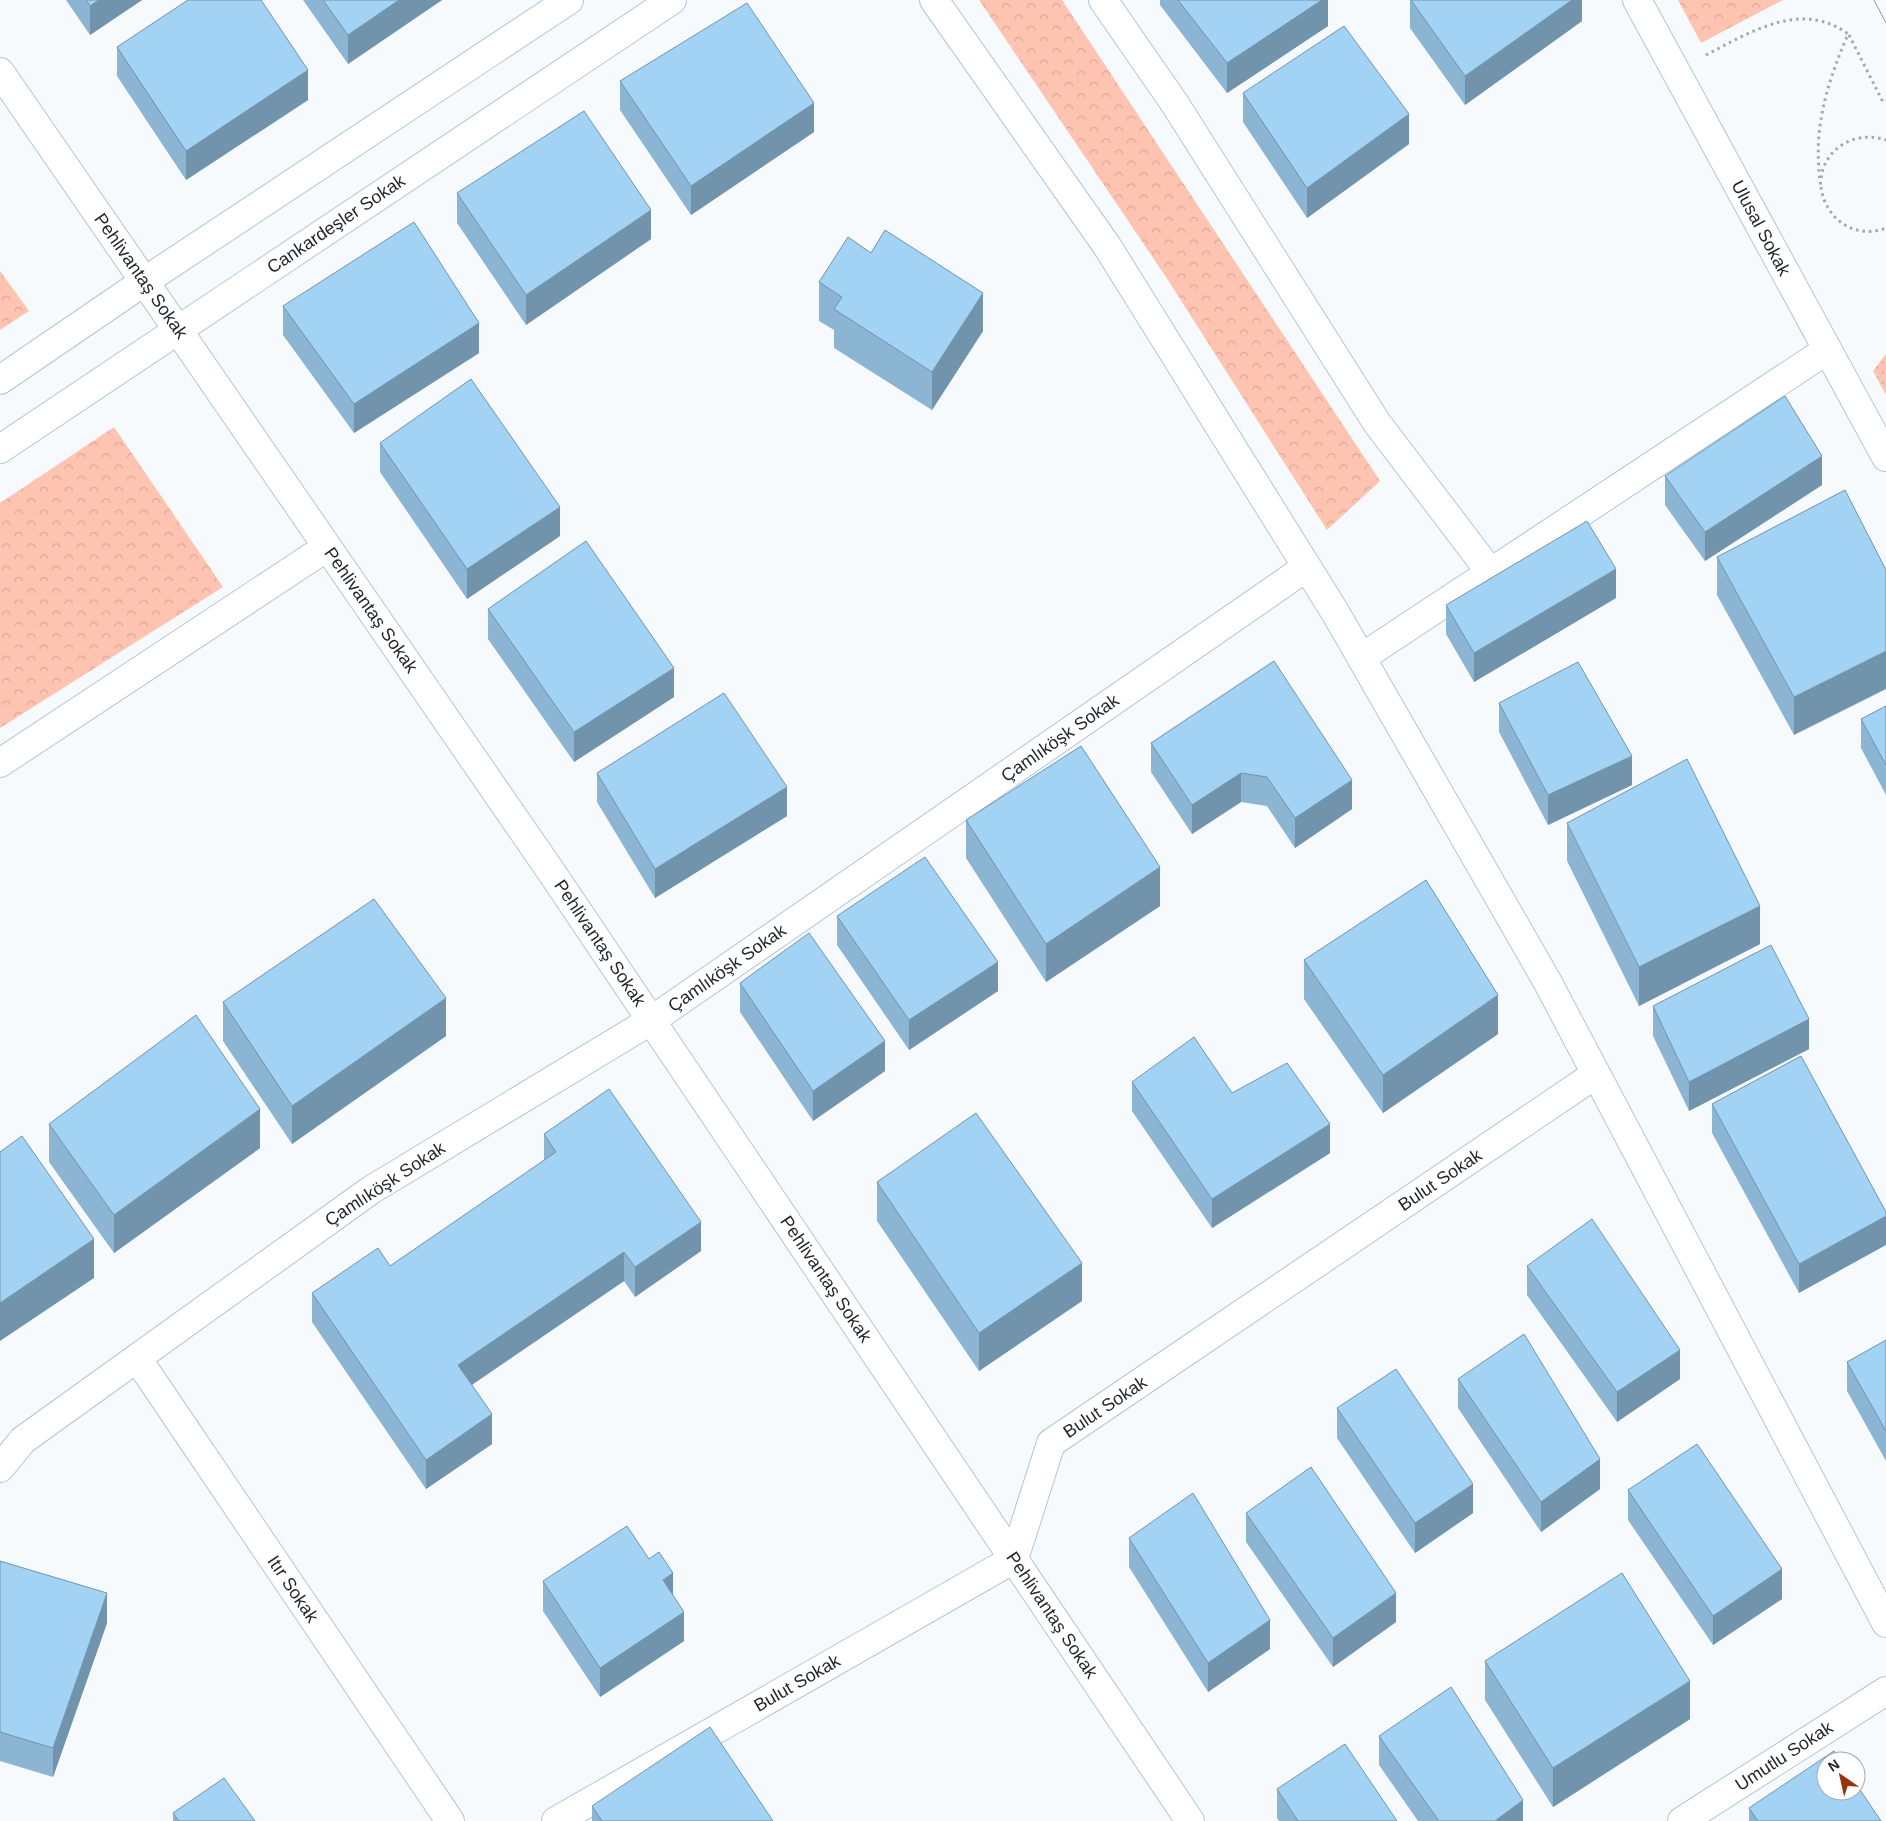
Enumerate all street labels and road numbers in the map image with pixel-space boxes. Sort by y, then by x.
street label: Cankardeşler Sokak [263,170,410,278]
street label: Ulusal Sokak [1728,177,1795,280]
street label: Pehlivantaş Sokak [90,210,192,343]
street label: Pehlivantaş Sokak [320,544,422,677]
street label: Çamlıköşk Sokak [997,689,1124,786]
street label: Pehlivantaş Sokak [550,876,650,1011]
street label: Çamlıköşk Sokak [664,919,791,1016]
street label: Çamlıköşk Sokak [321,1137,450,1230]
street label: Bulut Sokak [1395,1144,1486,1215]
street label: Pehlivantaş Sokak [776,1212,876,1347]
street label: Bulut Sokak [1060,1371,1151,1442]
street label: Pehlivantaş Sokak [1002,1548,1102,1683]
street label: Itır Sokak [263,1552,323,1627]
street label: Bulut Sokak [750,1650,844,1716]
street label: Umutlu Sokak [1732,1717,1837,1795]

